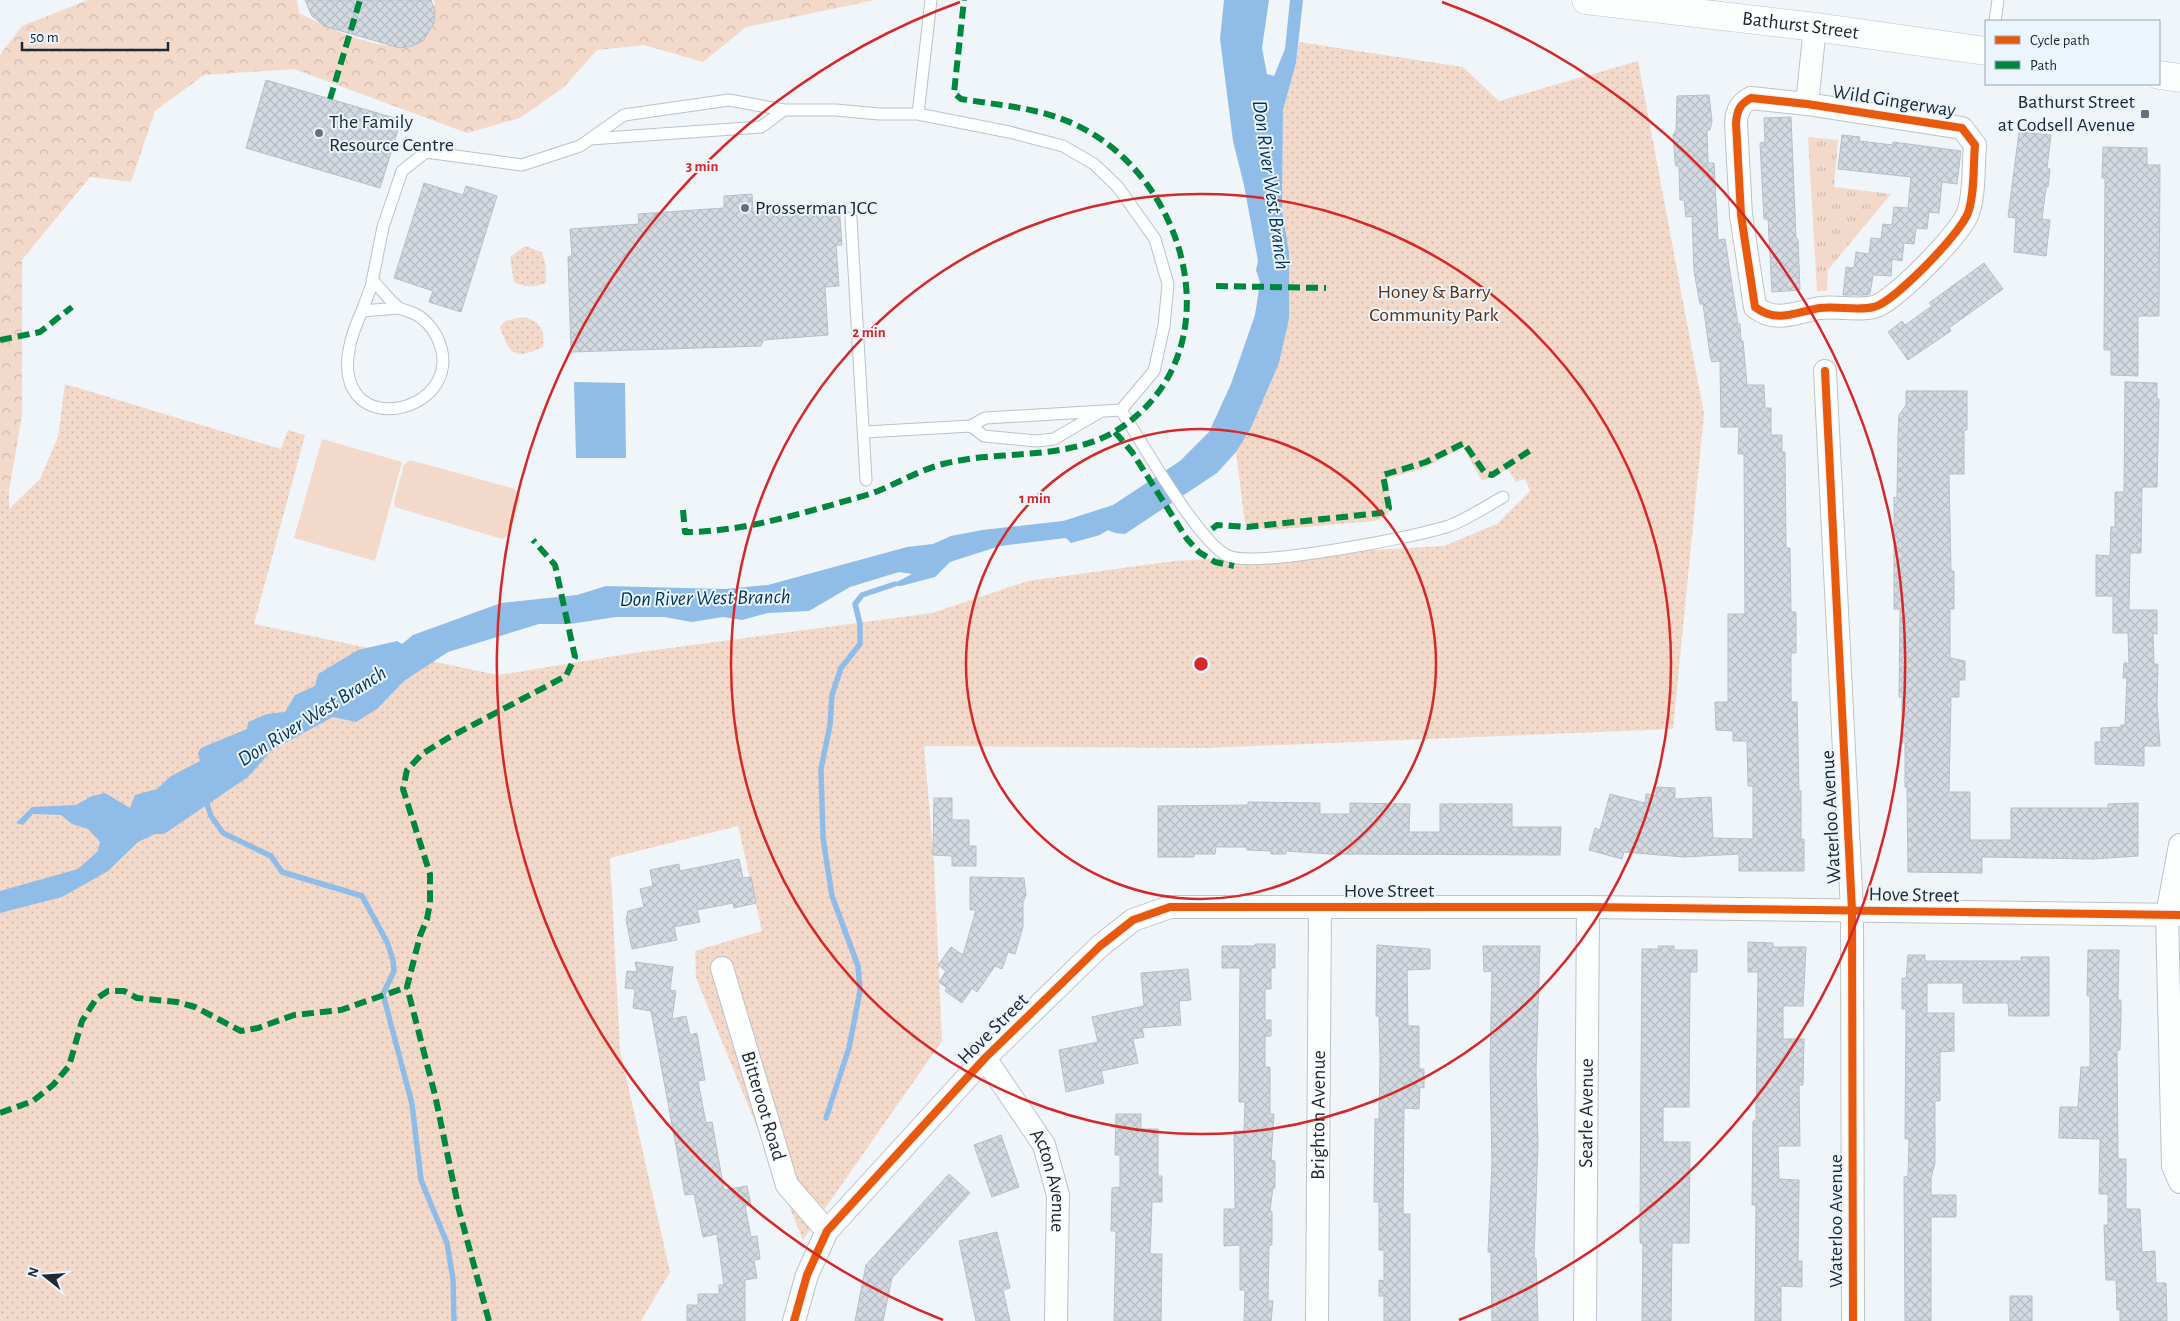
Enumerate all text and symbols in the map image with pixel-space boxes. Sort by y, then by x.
street label: Bathurst Street [1741,8,1861,43]
scale bar [22,20,169,52]
legend [1985,20,2160,85]
text: 50 m [30,30,59,45]
text: Cycle path [2030,33,2090,48]
text: Path [2030,58,2057,73]
street label: Wild Gingerway [1831,81,1958,121]
place label: Bathurst Street at Codsell Avenue [1998,92,2136,135]
water label: Don River West Branch [1249,99,1293,271]
marker: Bathurst Street at Codsell Avenue [2139,108,2151,120]
place label: The Family Resource Centre [329,112,454,155]
marker: The Family Resource Centre [313,127,325,139]
text: 3 min [686,159,718,174]
place label: Prosserman JCC [755,198,877,218]
marker: Prosserman JCC [739,202,751,214]
park label: Honey & Barry Community Park [1369,282,1499,325]
text: 2 min [852,325,886,340]
text: 1 min [1019,491,1051,506]
water label: Don River West Branch [619,586,791,610]
centre of rings [1192,655,1210,673]
water label: Don River West Branch [234,662,390,770]
street label: Waterloo Avenue [1818,750,1844,884]
street label: Hove Street [1344,881,1435,901]
street label: Hove Street [1869,884,1960,906]
street label: Hove Street [954,989,1033,1068]
street label: Bitteroot Road [738,1049,789,1163]
street label: Brighton Avenue [1308,1050,1329,1180]
street label: Searle Avenue [1576,1058,1597,1168]
street label: Acton Avenue [1026,1125,1068,1232]
street label: Waterloo Avenue [1826,1154,1846,1288]
north arrow [20,1251,70,1301]
text: N [25,1266,42,1279]

